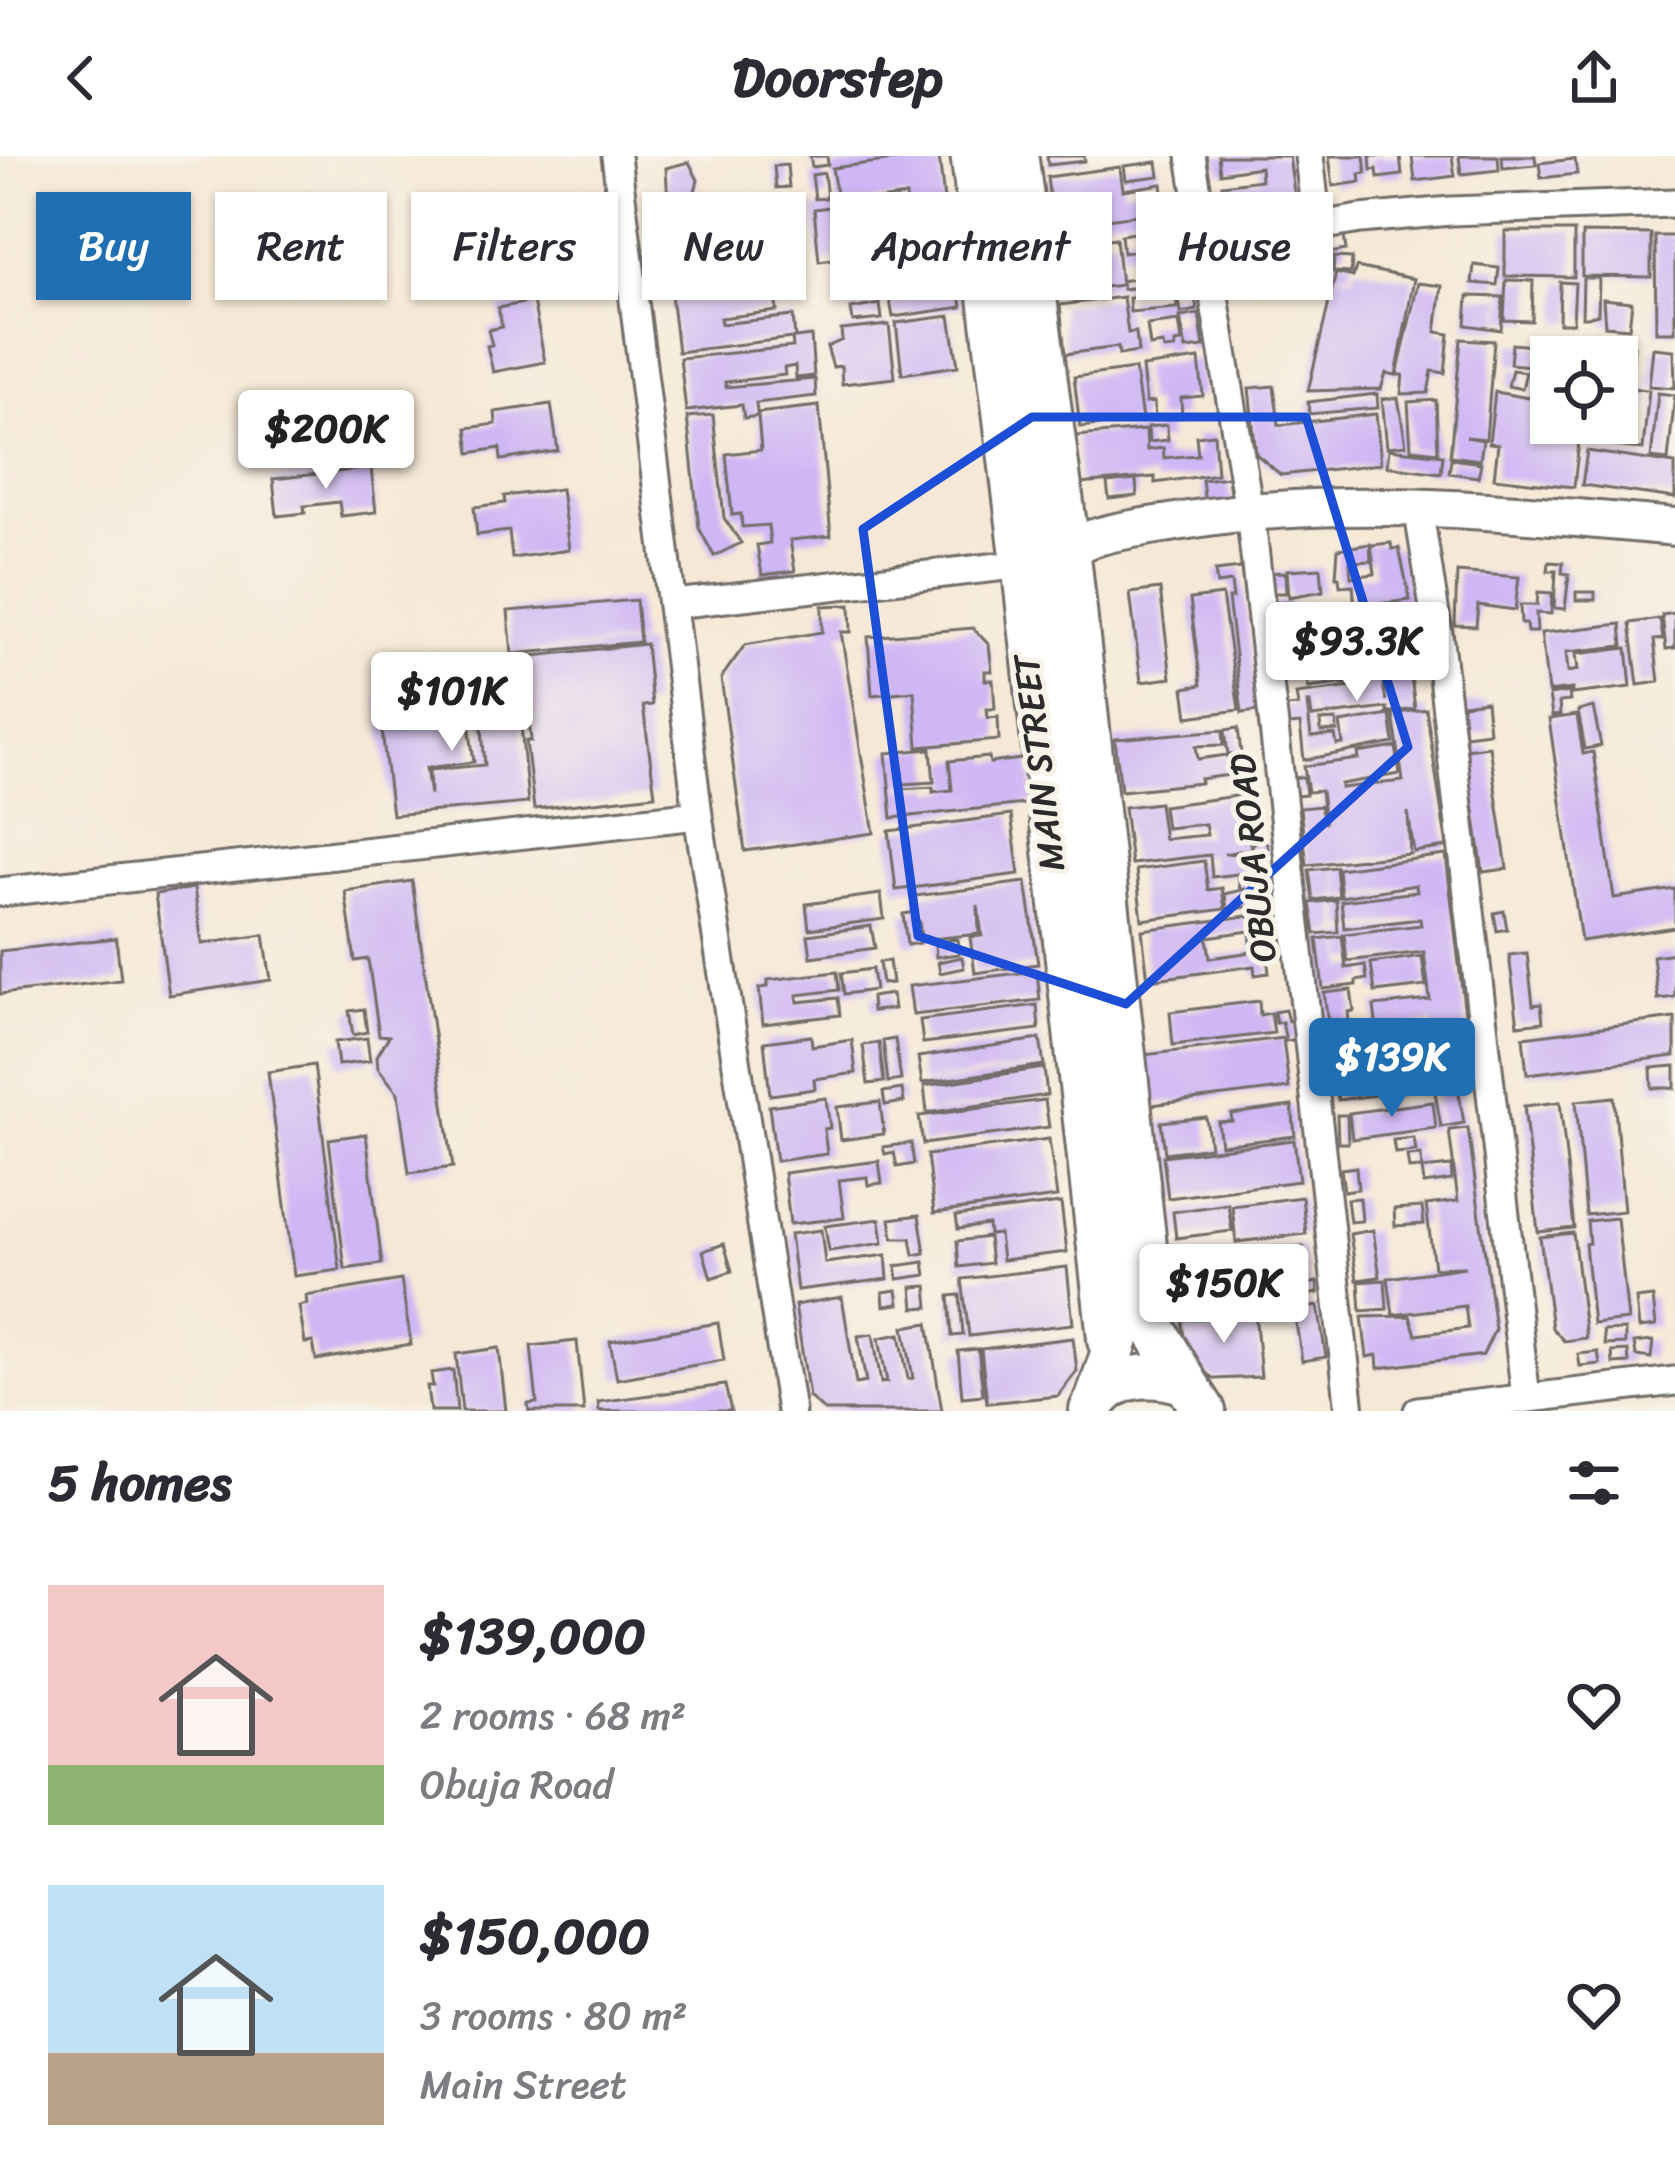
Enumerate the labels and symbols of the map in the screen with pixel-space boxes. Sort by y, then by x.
pin: $200K [242,390,410,492]
pin: $93.3K [1259,602,1455,704]
street label: MAIN STREET [994,649,1084,875]
pin: $101K [368,652,536,754]
street label: OBUJA ROAD [1210,750,1296,965]
pin: $139K [1308,1018,1476,1120]
pin: $150K [1140,1244,1308,1346]

